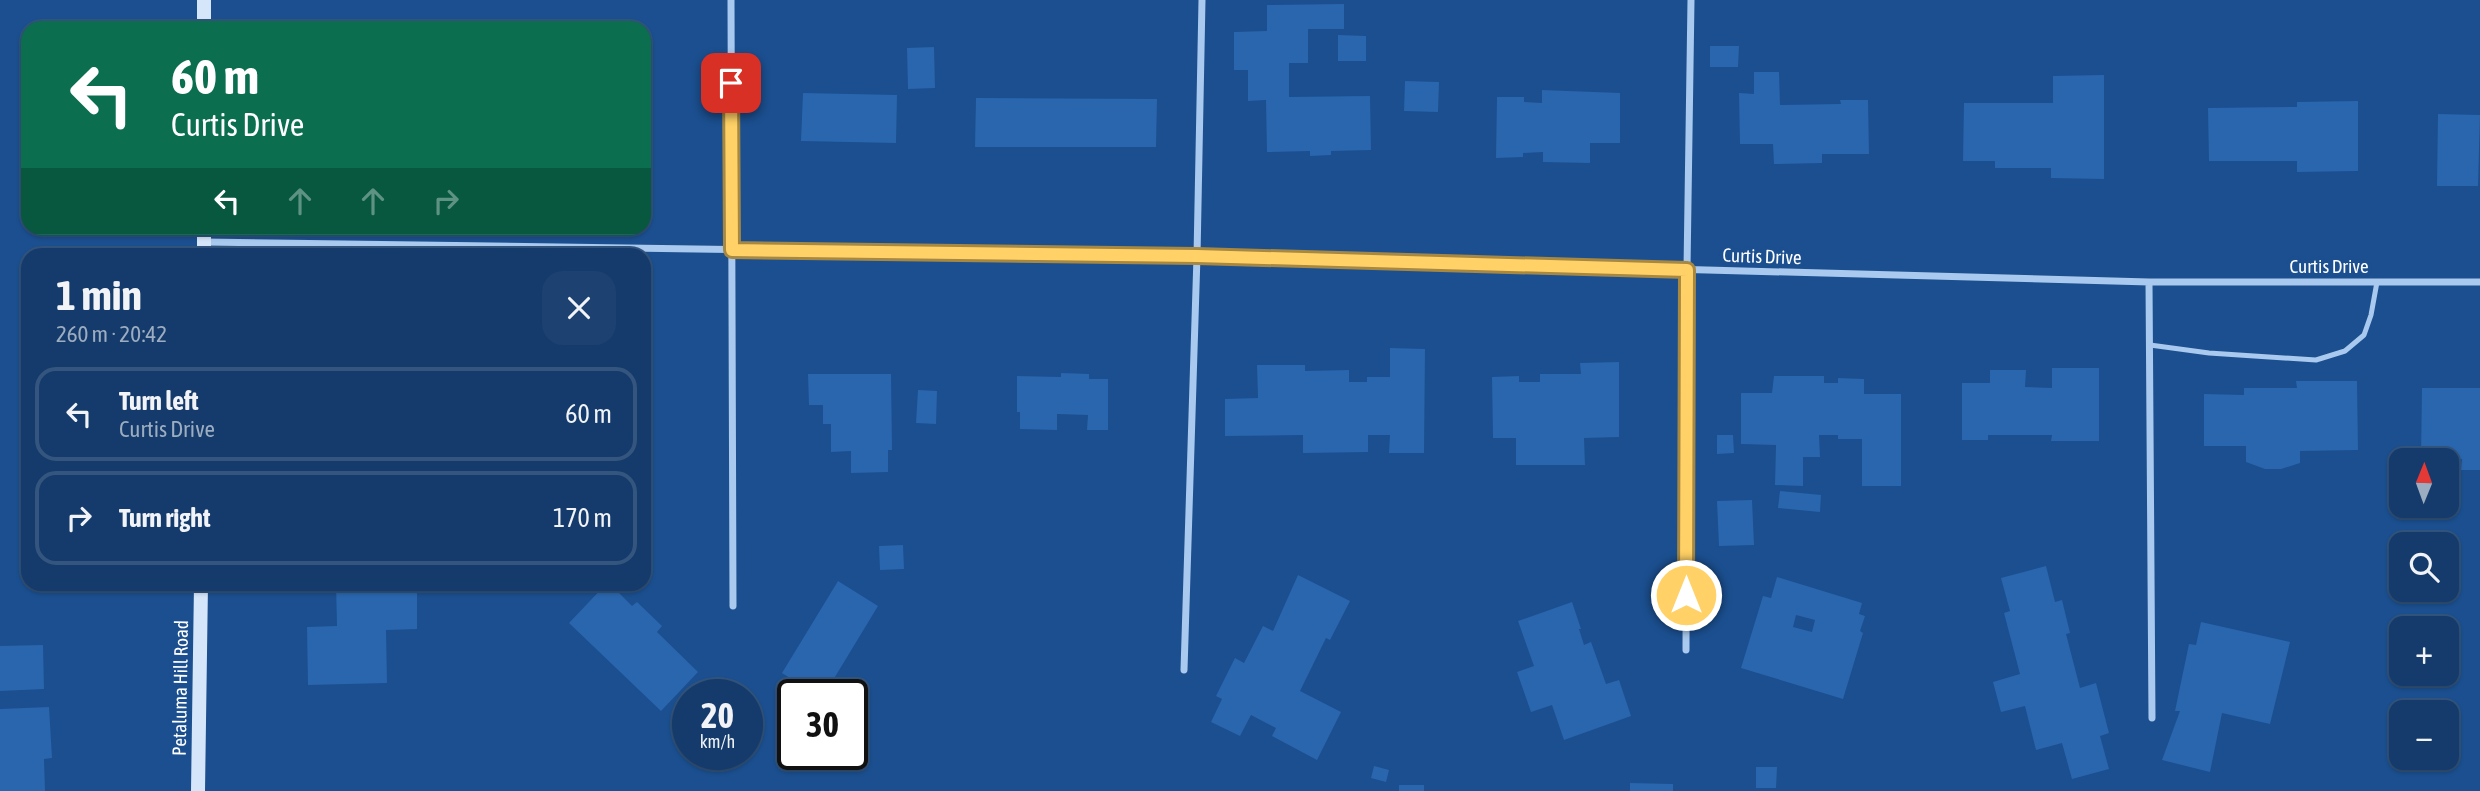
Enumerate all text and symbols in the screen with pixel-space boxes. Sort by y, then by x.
text: 60 m [171,48,259,104]
icon: left [56,49,147,140]
pin [701,53,761,113]
icon: arrive [712,64,750,102]
text: Curtis Drive [171,106,304,143]
icon: left [208,182,246,220]
icon: ahead [281,182,319,220]
icon: ahead [354,182,392,220]
icon: right [427,182,465,220]
street label: Curtis Drive [1722,244,1802,268]
street label: Curtis Drive [2289,255,2369,277]
text: 1 min [56,271,142,319]
button: close [542,271,616,345]
text: 260 m · 20:42 [56,321,167,347]
text: Turn left [119,386,199,416]
icon: left [60,395,98,433]
text: 60 m [565,399,612,429]
text: Curtis Drive [119,416,215,442]
north arrow [2389,448,2459,518]
map controls [2389,448,2459,770]
icon: right [60,499,98,537]
text: Turn right [119,503,210,533]
text: 170 m [553,503,612,533]
button: search [2389,532,2459,602]
position arrow [1649,558,1723,632]
button: + [2389,616,2459,686]
street label: Petaluma Hill Road [168,620,192,756]
speed limit sign: 30 [777,679,868,770]
text: 20 [701,695,734,735]
button: − [2389,700,2459,770]
text: km/h [700,731,735,752]

